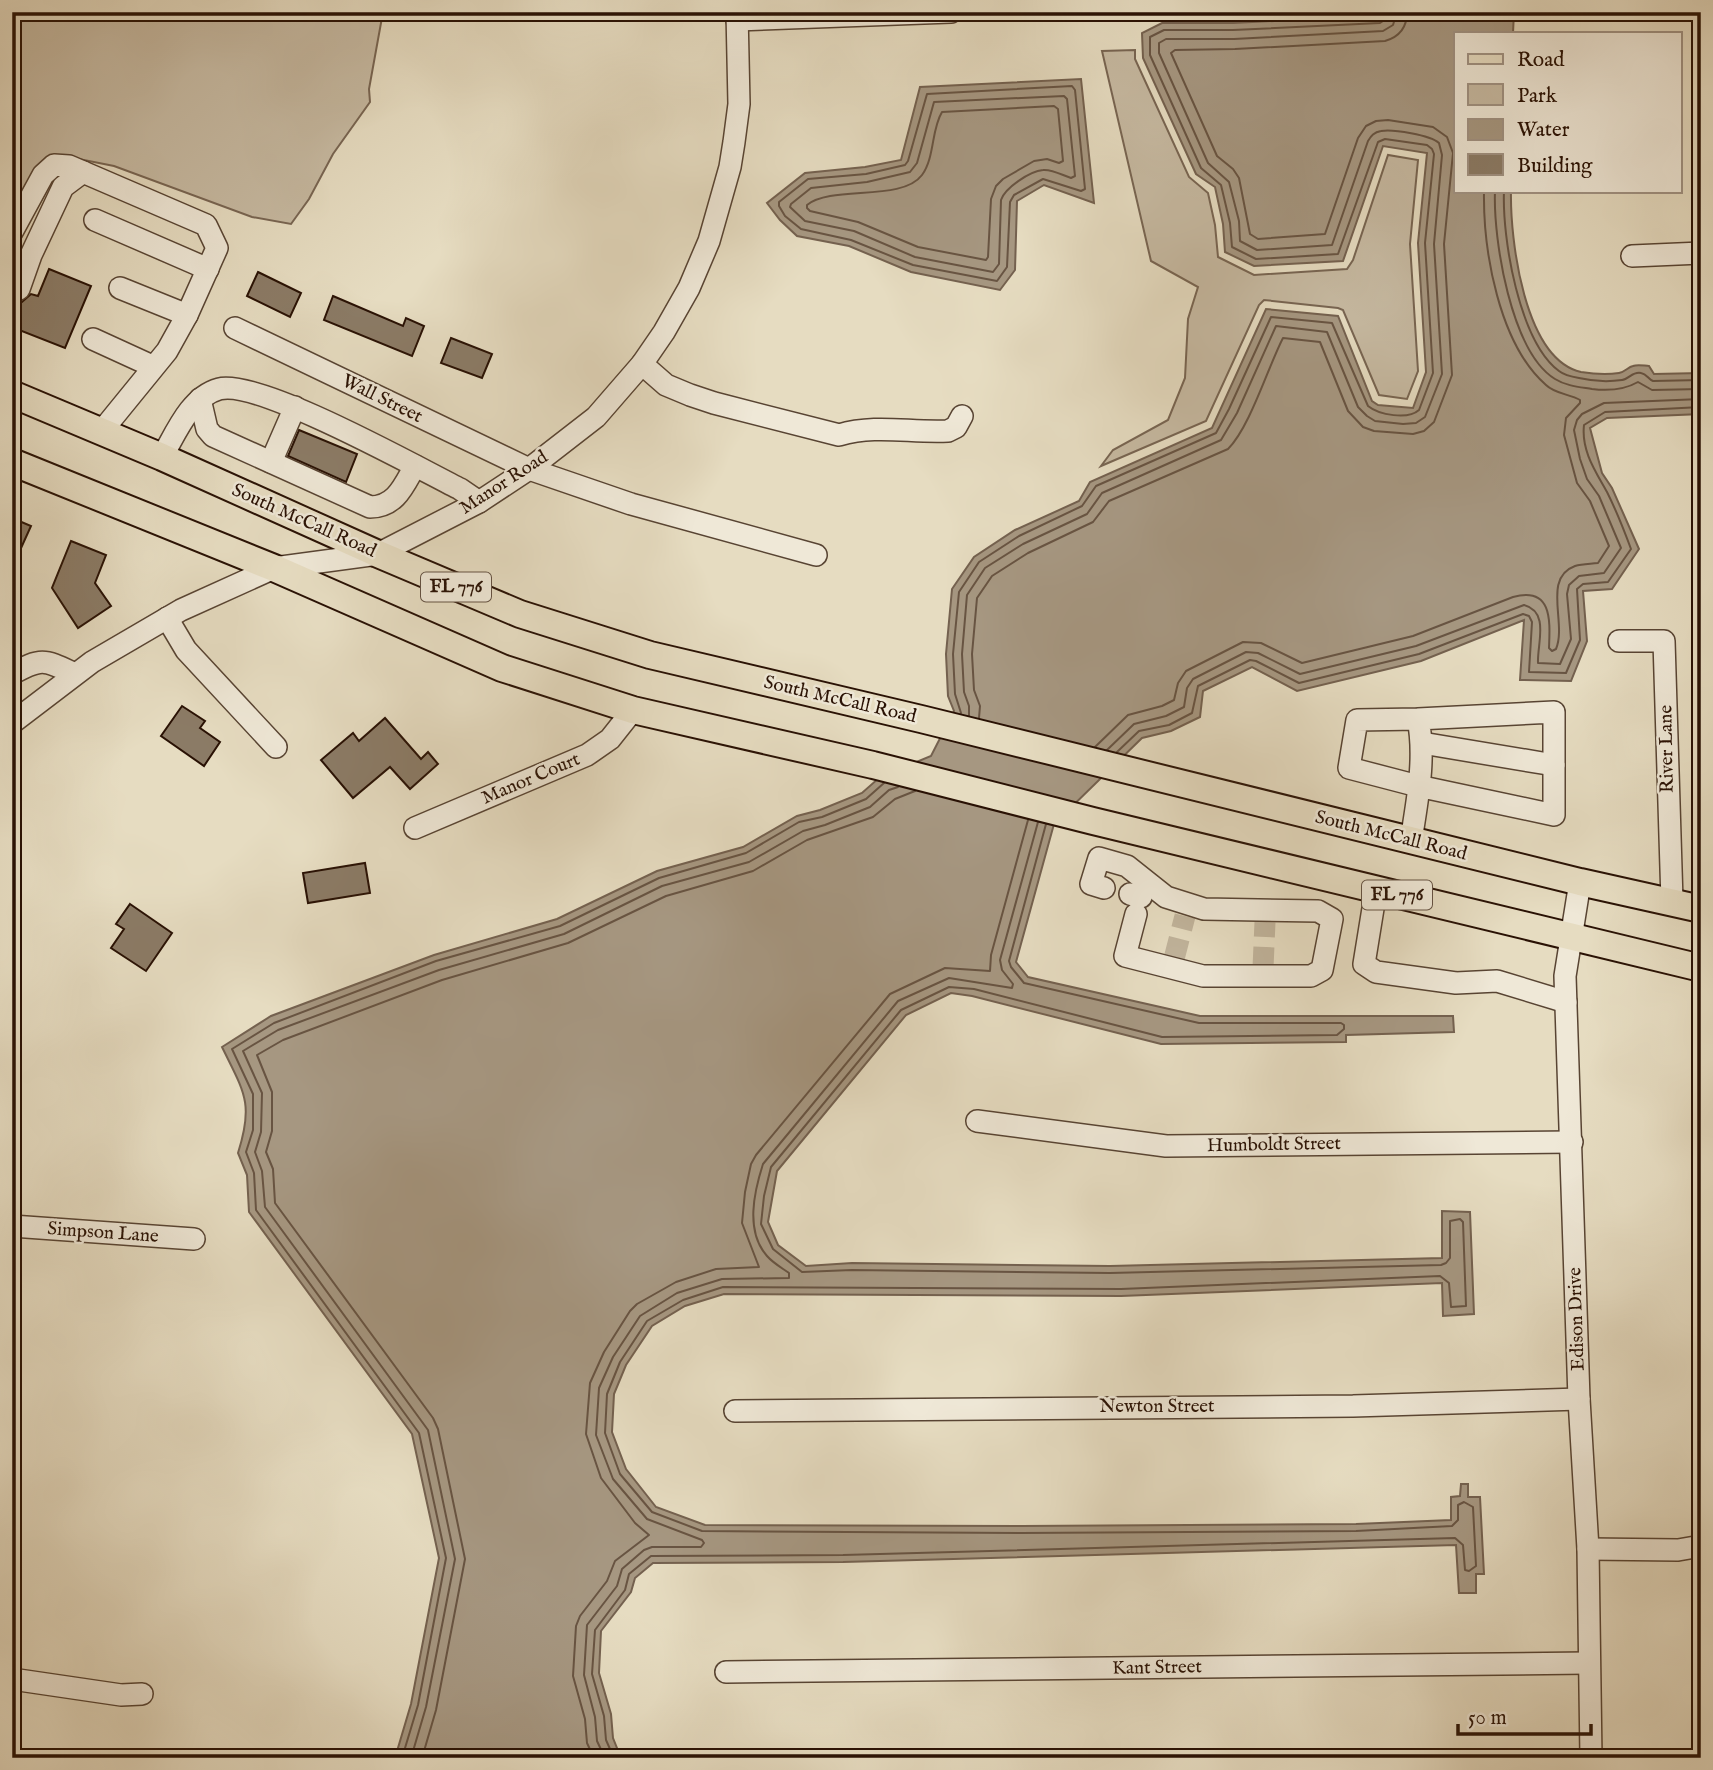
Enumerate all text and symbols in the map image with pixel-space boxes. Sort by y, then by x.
legend [1454,32,1682,192]
text: Road [1517,47,1565,74]
text: Park [1517,83,1558,110]
text: Water [1517,117,1570,144]
text: Building [1517,153,1593,180]
street label: Wall Street [338,369,427,429]
street label: Manor Road [455,445,553,520]
street label: South McCall Road [228,478,381,564]
road number: FL 776 [421,572,491,602]
street label: South McCall Road [761,671,919,729]
street label: River Lane [1654,704,1680,793]
street label: Manor Court [478,747,584,810]
street label: South McCall Road [1313,806,1470,867]
road number: FL 776 [1362,880,1432,910]
street label: Humboldt Street [1207,1132,1342,1158]
street label: Simpson Lane [47,1217,160,1249]
street label: Edison Drive [1563,1266,1591,1371]
street label: Newton Street [1099,1395,1215,1419]
street label: Kant Street [1112,1655,1203,1681]
scale bar [1458,1693,1590,1737]
text: 50 m [1468,1705,1507,1732]

